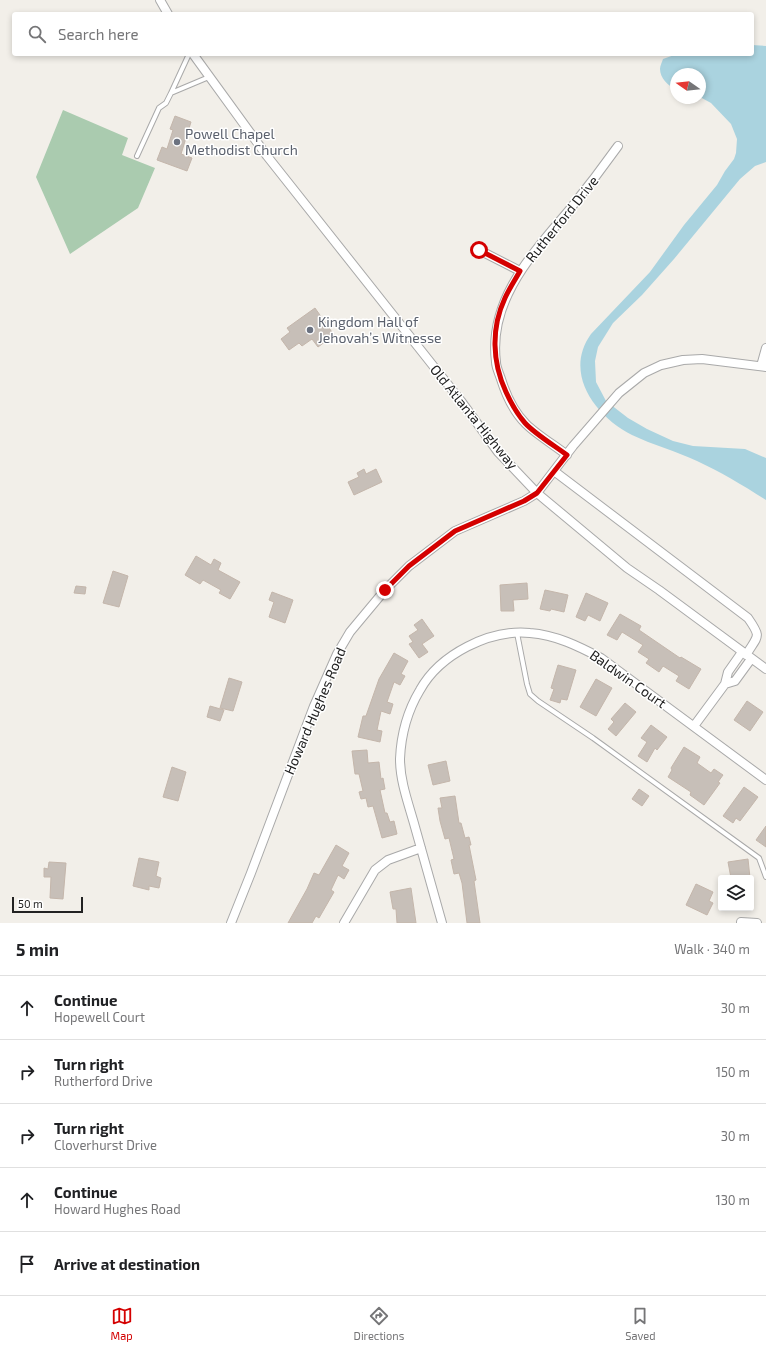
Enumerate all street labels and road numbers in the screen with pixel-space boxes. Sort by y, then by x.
street label: Rutherford Drive [522,172,602,265]
street label: Old Atlanta Highway [427,361,522,473]
street label: Howard Hughes Road [280,645,349,777]
street label: Baldwin Court [587,646,670,711]

